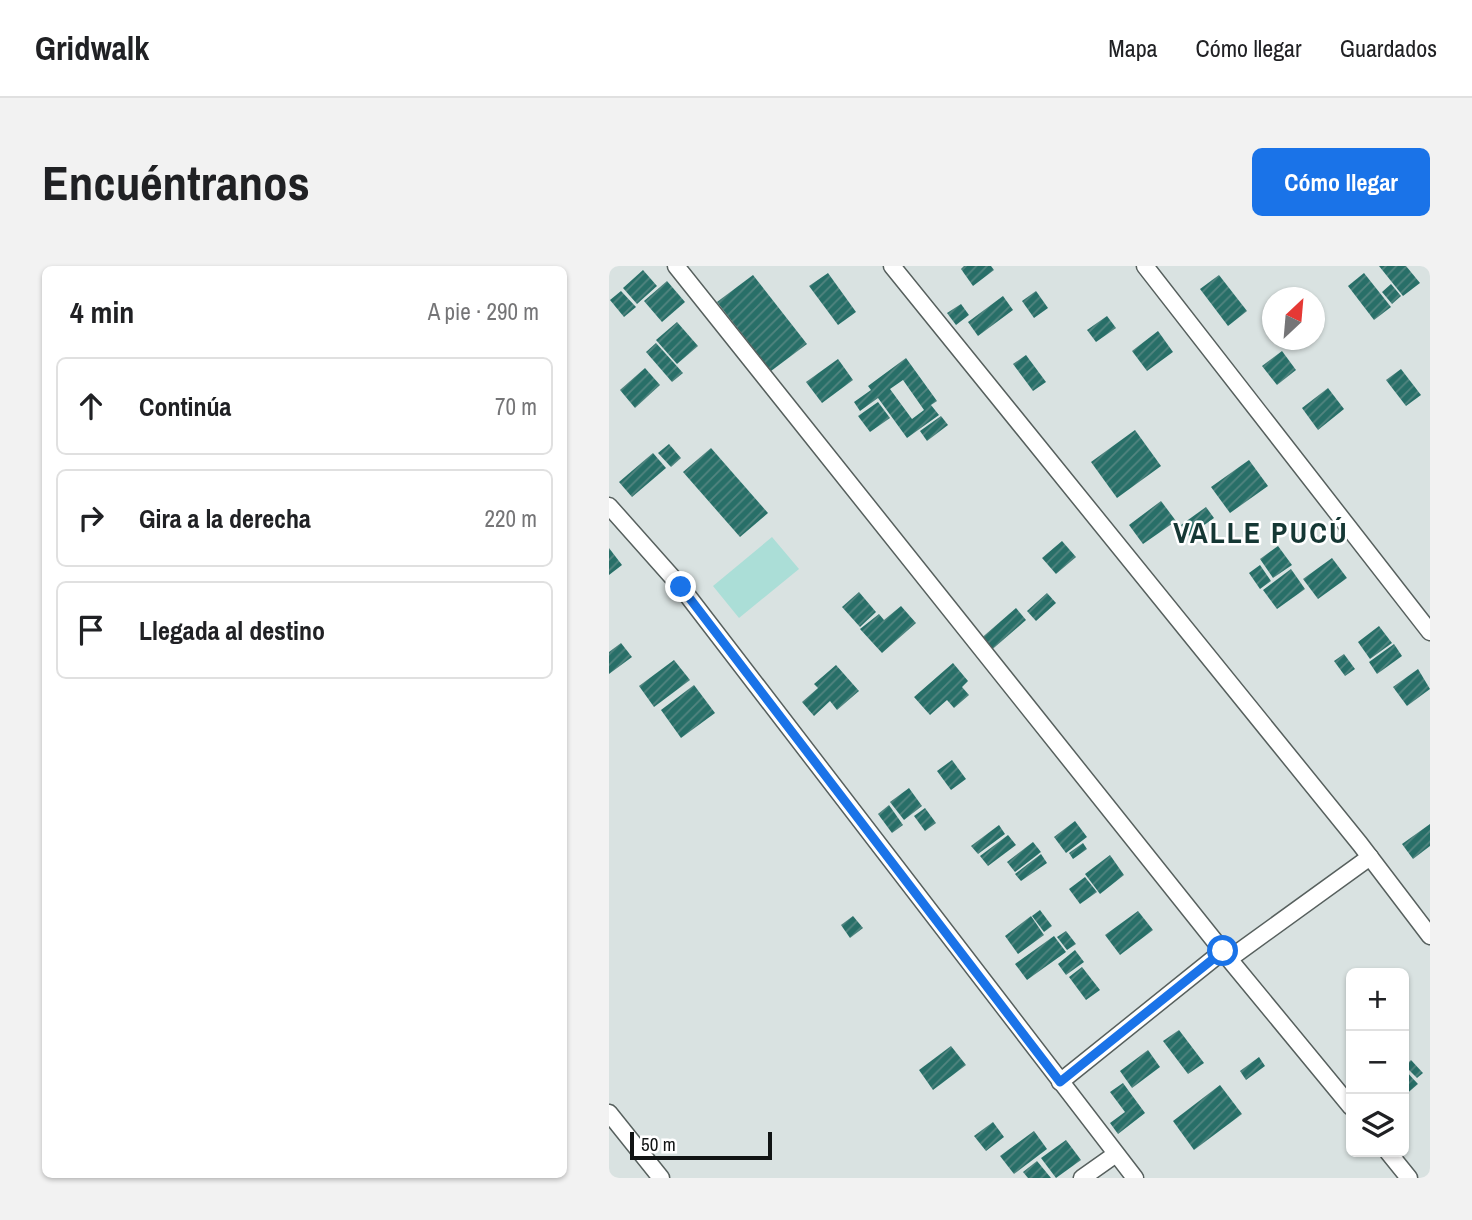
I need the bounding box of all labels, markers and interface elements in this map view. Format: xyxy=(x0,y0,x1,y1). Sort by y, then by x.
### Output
text: Gridwalk xyxy=(35,26,149,70)
text: Mapa xyxy=(1108,32,1158,64)
text: Cómo llegar xyxy=(1196,32,1302,64)
text: Guardados xyxy=(1340,32,1437,64)
button: Cómo llegar xyxy=(1252,148,1430,216)
text: Encuéntranos xyxy=(42,149,310,215)
north arrow xyxy=(1262,287,1325,350)
text: 4 min xyxy=(70,292,134,332)
text: A pie · 290 m xyxy=(428,296,539,327)
icon: ahead xyxy=(72,387,110,425)
text: Continúa xyxy=(139,389,231,424)
text: 70 m xyxy=(495,391,537,422)
icon: right xyxy=(72,499,110,537)
text: Gira a la derecha xyxy=(139,501,311,536)
text: 220 m xyxy=(485,503,537,534)
district label: VALLE PUCÚ xyxy=(1173,512,1349,552)
route end xyxy=(665,571,696,602)
icon: arrive xyxy=(72,611,110,649)
text: Llegada al destino xyxy=(139,613,325,648)
route start xyxy=(1207,935,1238,966)
map controls xyxy=(1346,968,1409,1157)
button: + xyxy=(1346,968,1409,1031)
button: − xyxy=(1346,1031,1409,1094)
button: layers xyxy=(1346,1094,1409,1157)
scale bar xyxy=(630,1129,772,1161)
text: 50 m xyxy=(641,1131,676,1157)

